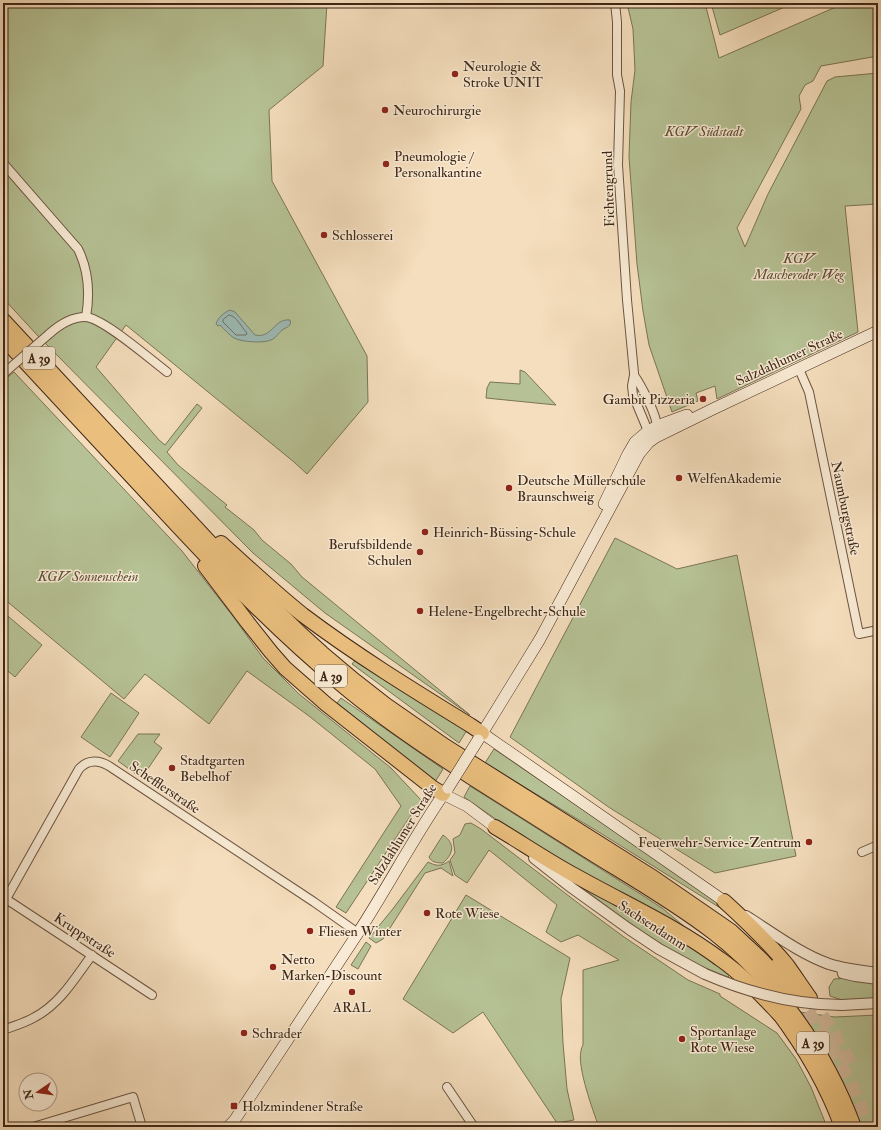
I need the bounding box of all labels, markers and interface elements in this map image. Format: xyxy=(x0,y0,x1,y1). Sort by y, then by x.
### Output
place label: Neurologie & Stroke UNIT xyxy=(463,58,543,91)
marker: Neurologie & Stroke UNIT xyxy=(450,69,460,79)
place label: Neurochirurgie xyxy=(393,102,481,119)
marker: Neurochirurgie xyxy=(380,105,390,115)
park label: KGV Südstadt xyxy=(664,123,744,140)
place label: Pneumologie / Personalkantine xyxy=(394,148,482,181)
street label: Fichtengrund xyxy=(599,150,618,227)
marker: Pneumologie / Personalkantine xyxy=(381,159,391,169)
place label: Schlosserei xyxy=(332,227,394,244)
marker: Schlosserei xyxy=(319,230,329,240)
park label: KGV Mascheroder Weg xyxy=(752,250,845,283)
street label: Salzdahlumer Straße xyxy=(733,325,846,390)
road number: A 39 xyxy=(23,347,55,369)
place label: Gambit Pizzeria xyxy=(603,391,695,408)
marker: Gambit Pizzeria xyxy=(698,394,708,404)
street label: Naumburgstraße xyxy=(827,459,864,557)
place label: WelfenAkademie xyxy=(686,470,781,487)
place label: Deutsche Müllerschule Braunschweig xyxy=(517,472,646,505)
marker: WelfenAkademie xyxy=(674,473,684,483)
marker: Deutsche Müllerschule Braunschweig xyxy=(504,483,514,493)
place label: Heinrich-Büssing-Schule xyxy=(433,524,576,541)
marker: Heinrich-Büssing-Schule xyxy=(420,527,430,537)
place label: Berufsbildende Schulen xyxy=(328,536,412,569)
marker: Berufsbildende Schulen xyxy=(415,547,425,557)
park label: KGV Sonnenschein xyxy=(37,568,139,585)
place label: Helene-Engelbrecht-Schule xyxy=(428,603,586,620)
marker: Helene-Engelbrecht-Schule xyxy=(415,606,425,616)
road number: A 39 xyxy=(315,665,347,687)
place label: Stadtgarten Bebelhof xyxy=(180,752,245,785)
street label: Schefflerstraße xyxy=(126,757,204,817)
marker: Stadtgarten Bebelhof xyxy=(167,763,177,773)
street label: Salzdahlumer Straße xyxy=(364,780,440,888)
place label: Feuerwehr-Service-Zentrum xyxy=(638,834,801,851)
marker: Feuerwehr-Service-Zentrum xyxy=(804,837,814,847)
street label: Sachsendamm xyxy=(615,897,690,954)
place label: Rote Wiese xyxy=(435,905,500,922)
marker: Rote Wiese xyxy=(422,908,432,918)
street label: Kruppstraße xyxy=(50,909,119,963)
place label: Fliesen Winter xyxy=(318,923,402,940)
marker: Fliesen Winter xyxy=(305,926,315,936)
place label: Netto Marken-Discount xyxy=(281,951,383,984)
marker: Netto Marken-Discount xyxy=(268,962,278,972)
marker: ARAL xyxy=(347,987,357,997)
place label: ARAL xyxy=(332,999,371,1016)
place label: Sportanlage Rote Wiese xyxy=(690,1023,757,1056)
place label: Schrader xyxy=(252,1025,302,1042)
marker: Schrader xyxy=(239,1028,249,1038)
road number: A 39 xyxy=(797,1032,829,1054)
marker: Sportanlage Rote Wiese xyxy=(677,1034,687,1044)
north arrow xyxy=(18,1072,58,1112)
text: N xyxy=(21,1087,36,1101)
place label: Holzmindener Straße xyxy=(242,1098,363,1115)
marker: Holzmindener Straße xyxy=(229,1101,239,1111)

